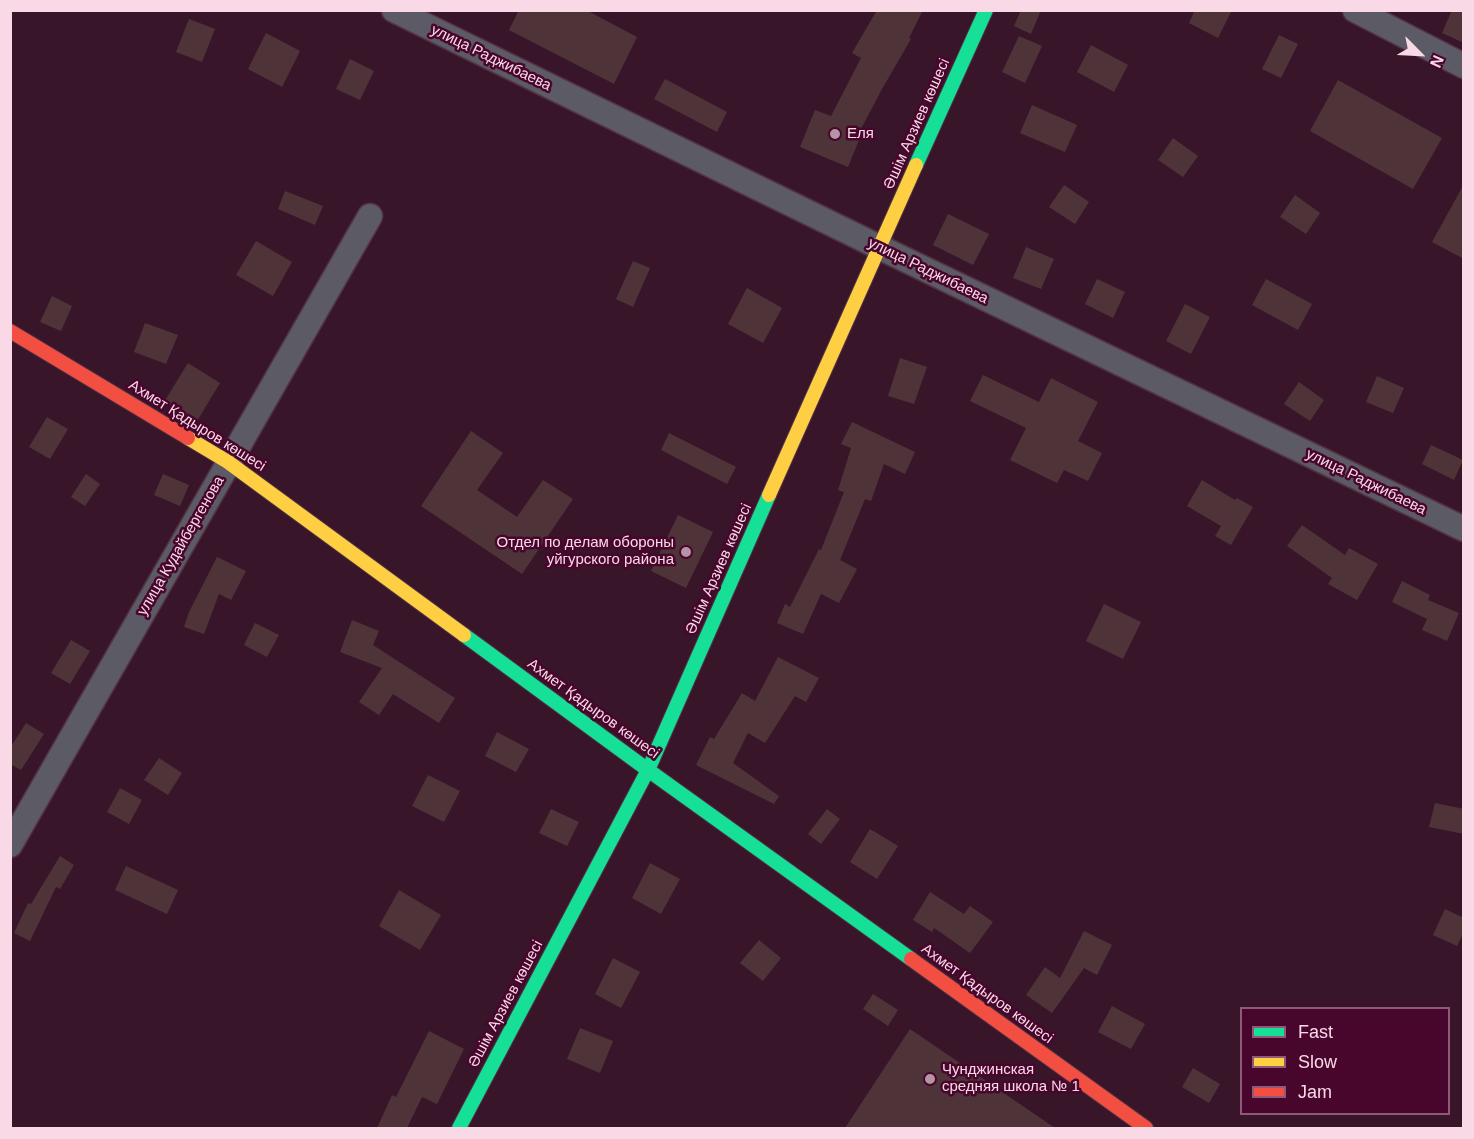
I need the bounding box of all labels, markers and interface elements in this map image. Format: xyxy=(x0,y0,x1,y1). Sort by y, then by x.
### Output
street label: улица Раджибаева xyxy=(428,21,554,95)
north arrow xyxy=(1390,24,1450,84)
text: N xyxy=(1427,53,1447,70)
street label: Әшім Арзиев көшесі xyxy=(880,56,954,192)
place label: Еля xyxy=(847,125,874,143)
marker: Еля xyxy=(828,127,842,141)
street label: улица Раджибаева xyxy=(865,234,991,308)
street label: Ахмет Қадыров көшесі xyxy=(125,376,269,476)
street label: улица Раджибаева xyxy=(1303,445,1429,519)
street label: улица Кудайбергенова xyxy=(134,473,228,619)
street label: Әшім Арзиев көшесі xyxy=(682,501,756,637)
place label: Отдел по делам обороны уйгурского района xyxy=(497,534,674,569)
marker: Отдел по делам обороны уйгурского района xyxy=(679,545,693,559)
street label: Ахмет Қадыров көшесі xyxy=(524,655,662,763)
street label: Әшім Арзиев көшесі xyxy=(465,937,547,1071)
street label: Ахмет Қадыров көшесі xyxy=(918,940,1056,1048)
legend xyxy=(1240,1007,1450,1115)
text: Fast xyxy=(1298,1022,1333,1042)
text: Slow xyxy=(1298,1052,1337,1072)
place label: Чунджинская средняя школа № 1 xyxy=(942,1061,1080,1096)
marker: Чунджинская средняя школа № 1 xyxy=(923,1072,937,1086)
text: Jam xyxy=(1298,1082,1332,1102)

